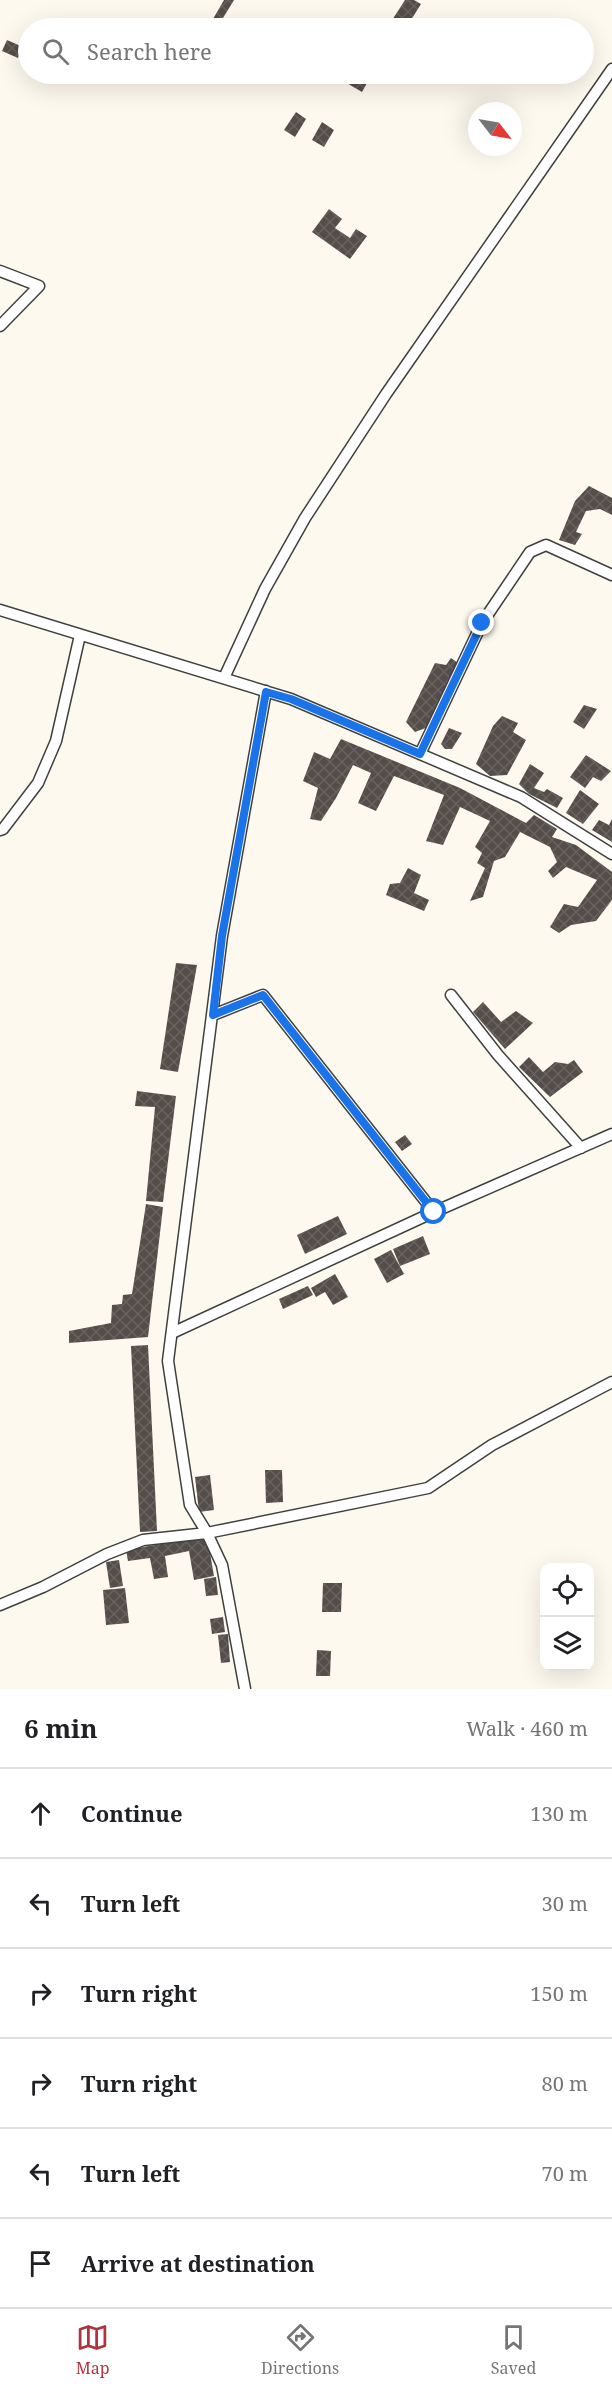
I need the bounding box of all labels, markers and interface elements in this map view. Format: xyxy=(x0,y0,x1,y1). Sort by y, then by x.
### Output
search box xyxy=(18,18,594,84)
icon: search xyxy=(39,35,72,68)
text: Search here xyxy=(87,36,212,66)
north arrow xyxy=(468,102,522,156)
route end xyxy=(468,609,494,635)
route start xyxy=(420,1198,446,1224)
map controls xyxy=(540,1563,594,1671)
button: locate xyxy=(540,1563,594,1617)
button: layers xyxy=(540,1617,594,1671)
text: 6 min xyxy=(24,1710,98,1746)
text: Walk · 460 m xyxy=(466,1715,588,1742)
icon: ahead xyxy=(24,1797,57,1830)
text: Continue xyxy=(81,1798,183,1828)
text: 130 m xyxy=(530,1800,588,1827)
icon: left xyxy=(24,1887,57,1920)
text: Turn left xyxy=(81,1888,180,1918)
text: 30 m xyxy=(542,1890,588,1917)
icon: right xyxy=(24,1977,57,2010)
text: Turn right xyxy=(81,1978,197,2008)
text: 150 m xyxy=(530,1980,588,2007)
icon: right xyxy=(24,2067,57,2100)
text: Turn right xyxy=(81,2068,197,2098)
text: 80 m xyxy=(542,2070,588,2097)
icon: left xyxy=(24,2157,57,2190)
text: Turn left xyxy=(81,2158,180,2188)
text: 70 m xyxy=(542,2160,588,2187)
icon: arrive xyxy=(24,2247,57,2280)
text: Arrive at destination xyxy=(81,2248,315,2278)
tab: Map xyxy=(76,2321,110,2379)
tab: Directions xyxy=(261,2321,339,2379)
tab: Saved xyxy=(491,2321,536,2379)

